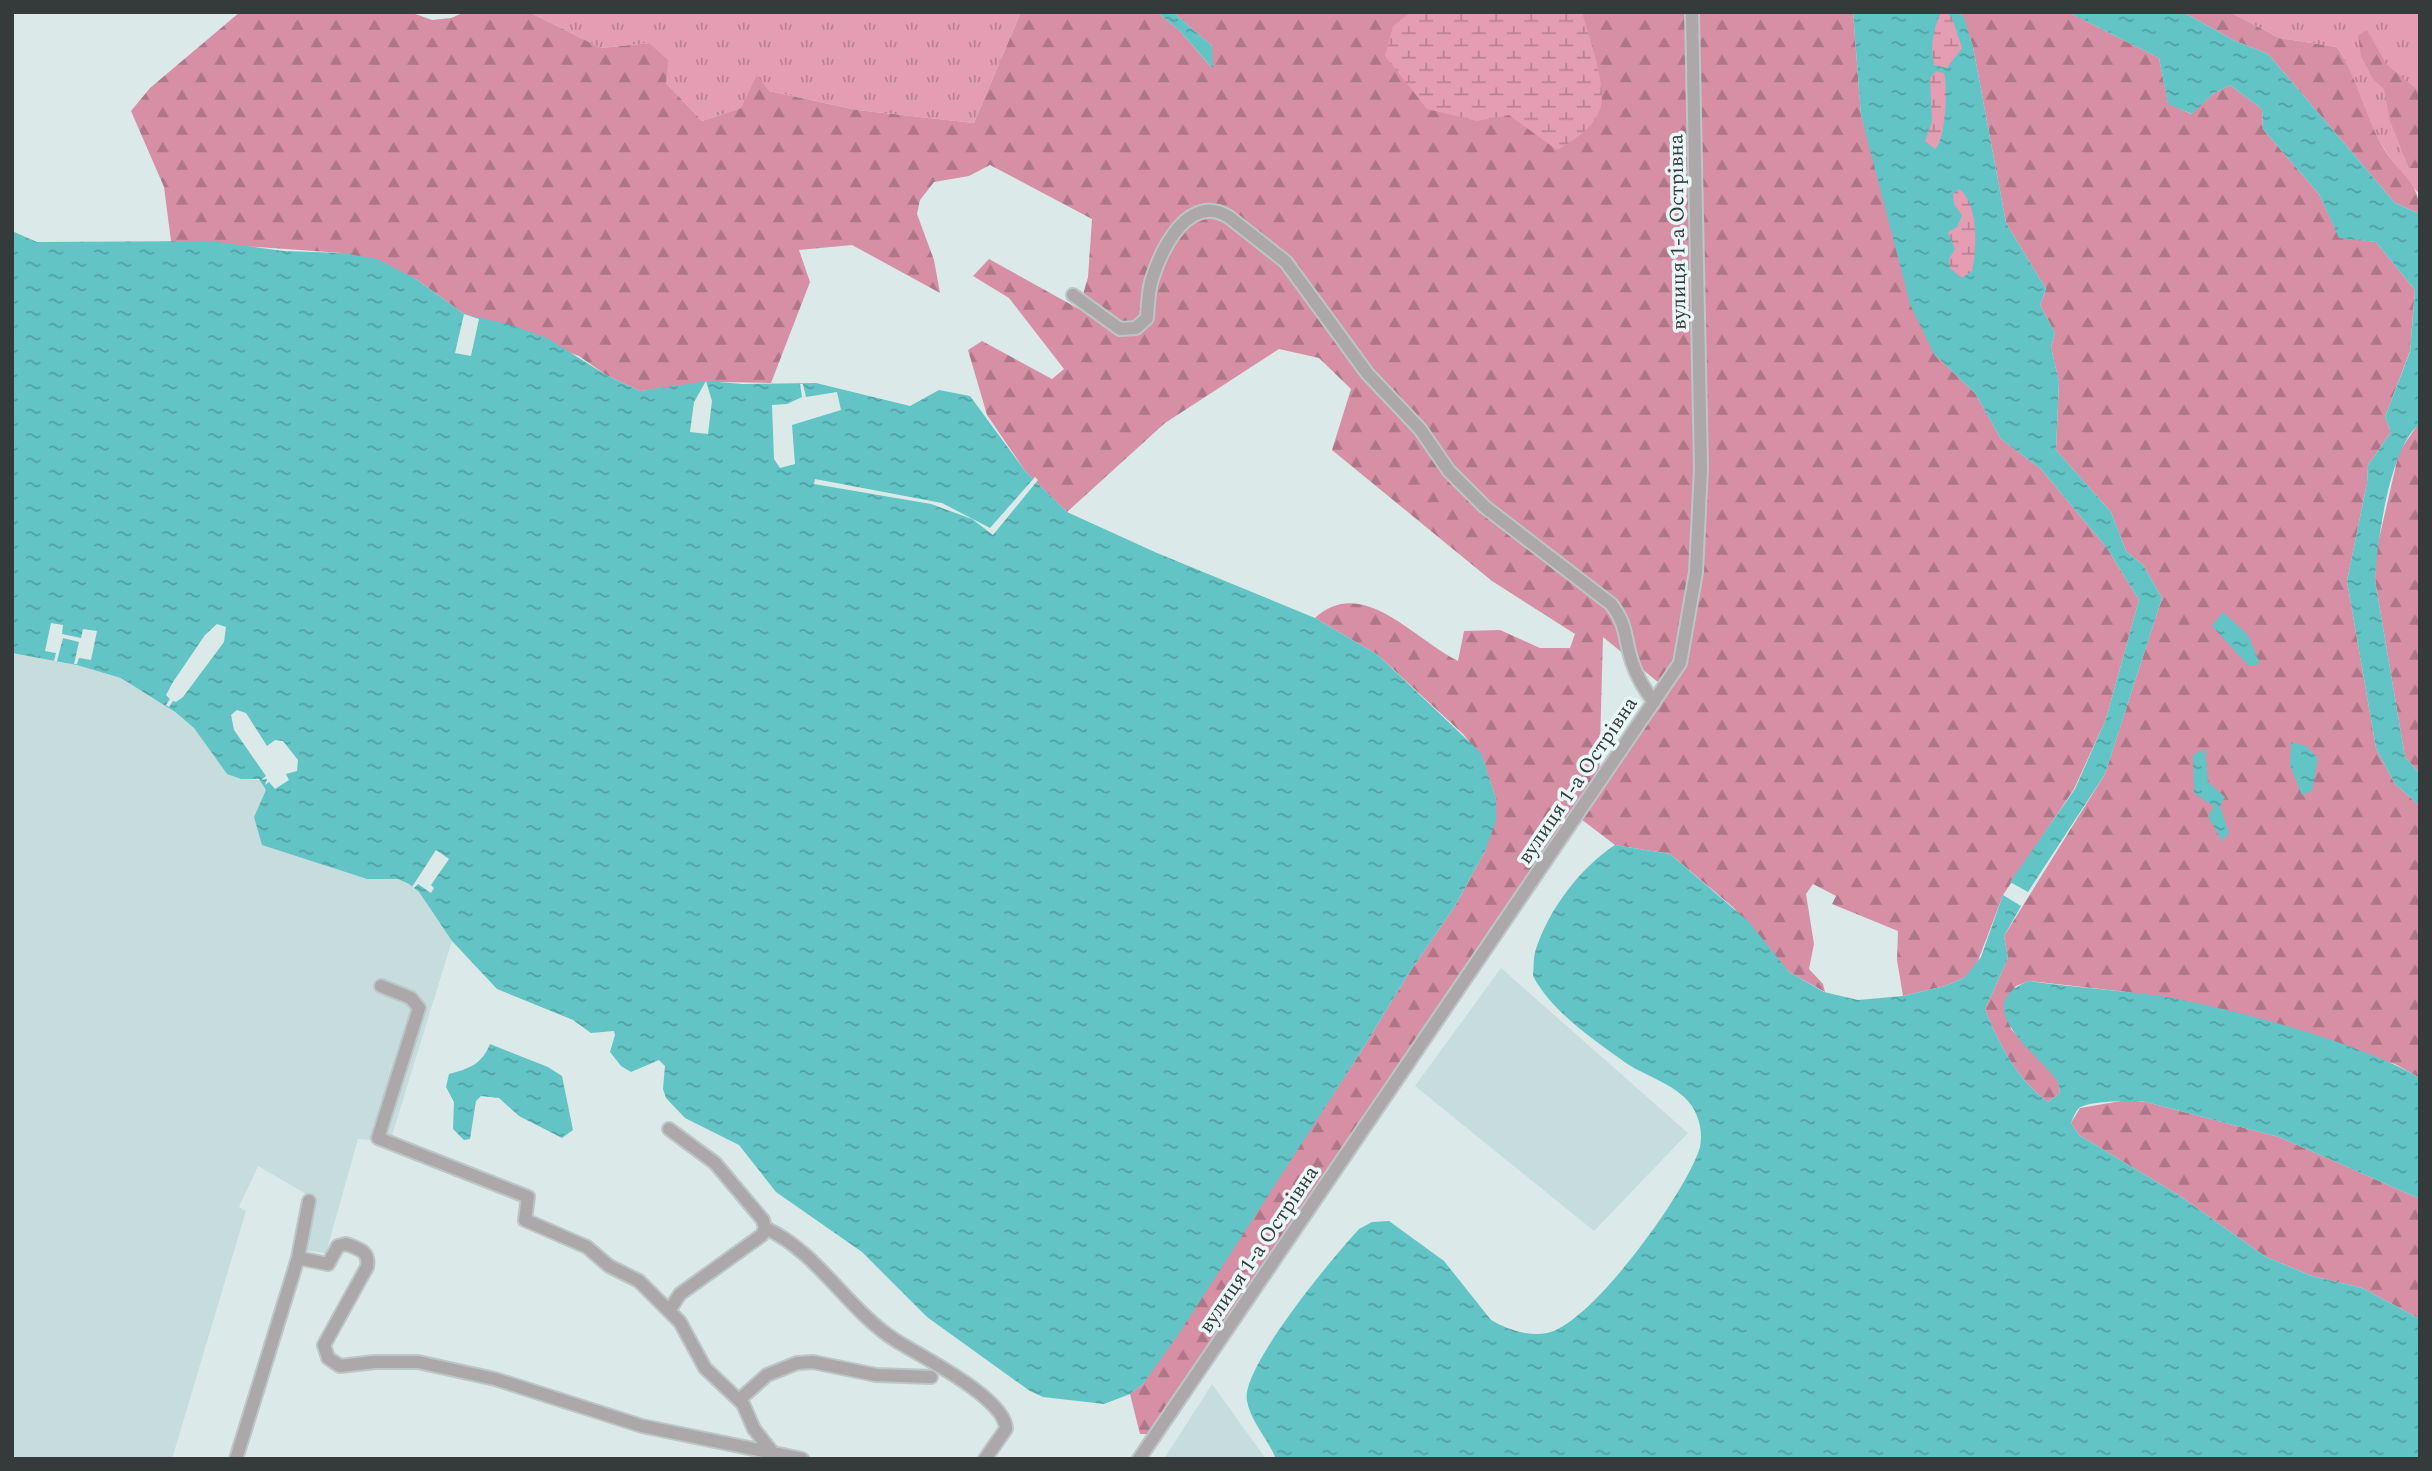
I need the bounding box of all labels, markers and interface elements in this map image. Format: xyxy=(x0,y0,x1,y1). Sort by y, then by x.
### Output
street label: вулиця 1-а Острівна xyxy=(1660,133,1696,330)
street label: вулиця 1-а Острівна xyxy=(1510,690,1646,871)
street label: вулиця 1-а Острівна xyxy=(1191,1159,1327,1340)

